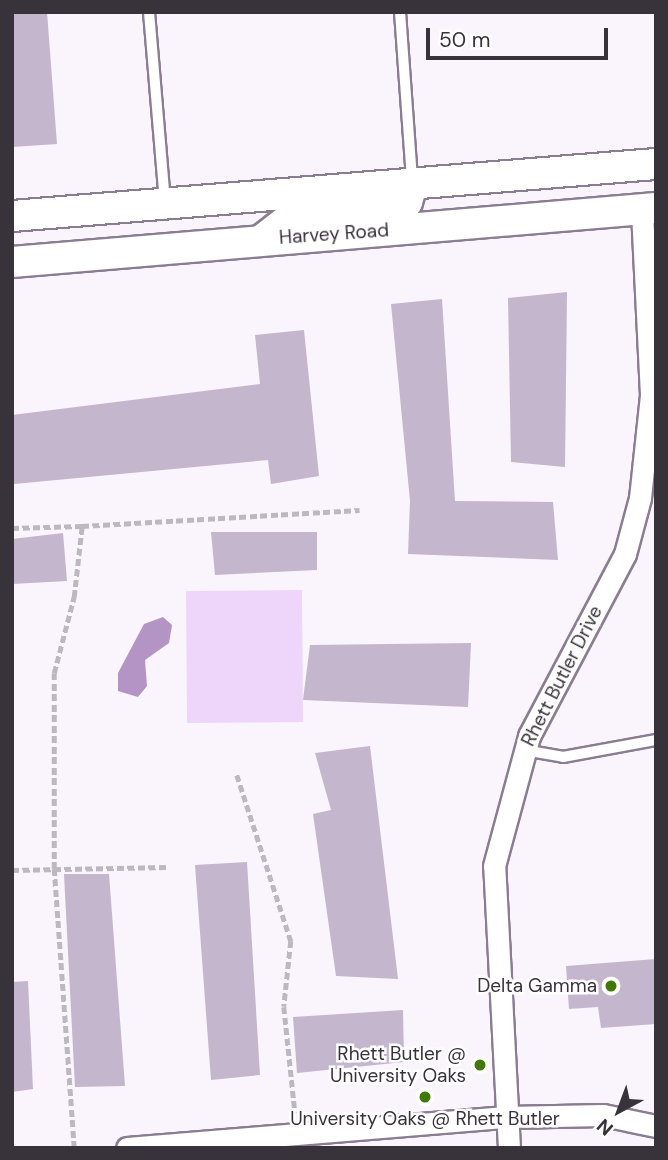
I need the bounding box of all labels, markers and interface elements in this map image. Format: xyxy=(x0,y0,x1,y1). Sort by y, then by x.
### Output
scale bar xyxy=(430,14,612,58)
text: 50 m xyxy=(439,26,490,54)
street label: Harvey Road xyxy=(278,219,390,249)
street label: Rhett Butler Drive xyxy=(517,602,607,750)
place label: Delta Gamma xyxy=(477,975,597,997)
marker: Delta Gamma xyxy=(603,978,619,994)
place label: Rhett Butler @ University Oaks xyxy=(330,1043,466,1087)
marker: Rhett Butler @ University Oaks xyxy=(472,1057,488,1073)
north arrow xyxy=(584,1076,654,1146)
marker: University Oaks @ Rhett Butler xyxy=(417,1089,433,1105)
place label: University Oaks @ Rhett Butler xyxy=(290,1108,560,1130)
text: N xyxy=(591,1113,618,1141)

